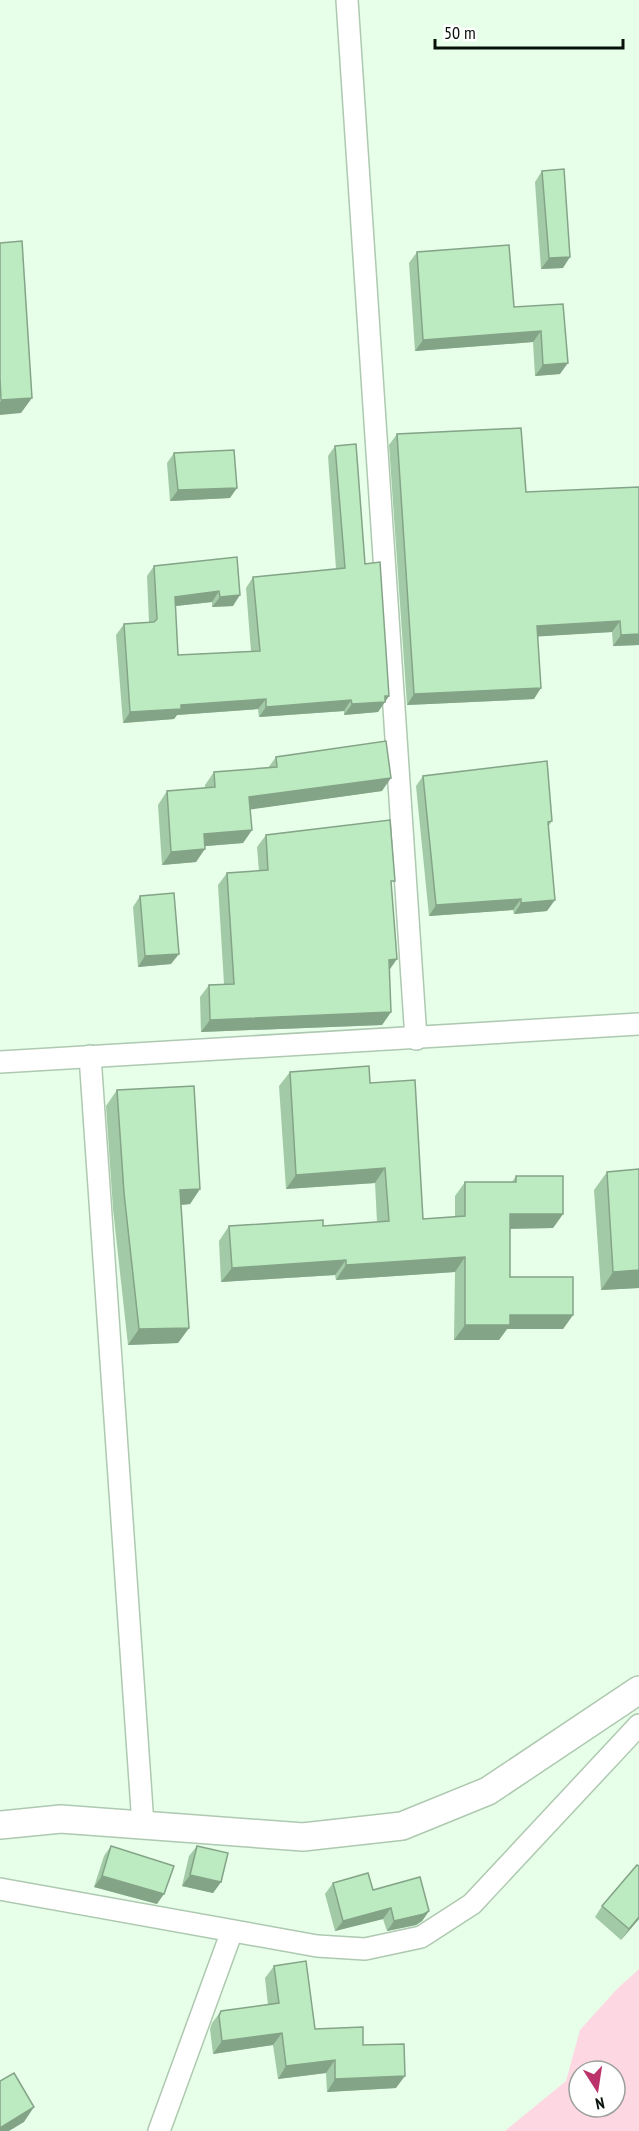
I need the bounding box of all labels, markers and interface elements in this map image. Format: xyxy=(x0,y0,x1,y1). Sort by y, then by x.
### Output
scale bar xyxy=(435,12,622,50)
text: 50 m xyxy=(444,21,476,44)
north arrow xyxy=(567,2059,627,2119)
text: N xyxy=(594,2093,606,2114)

